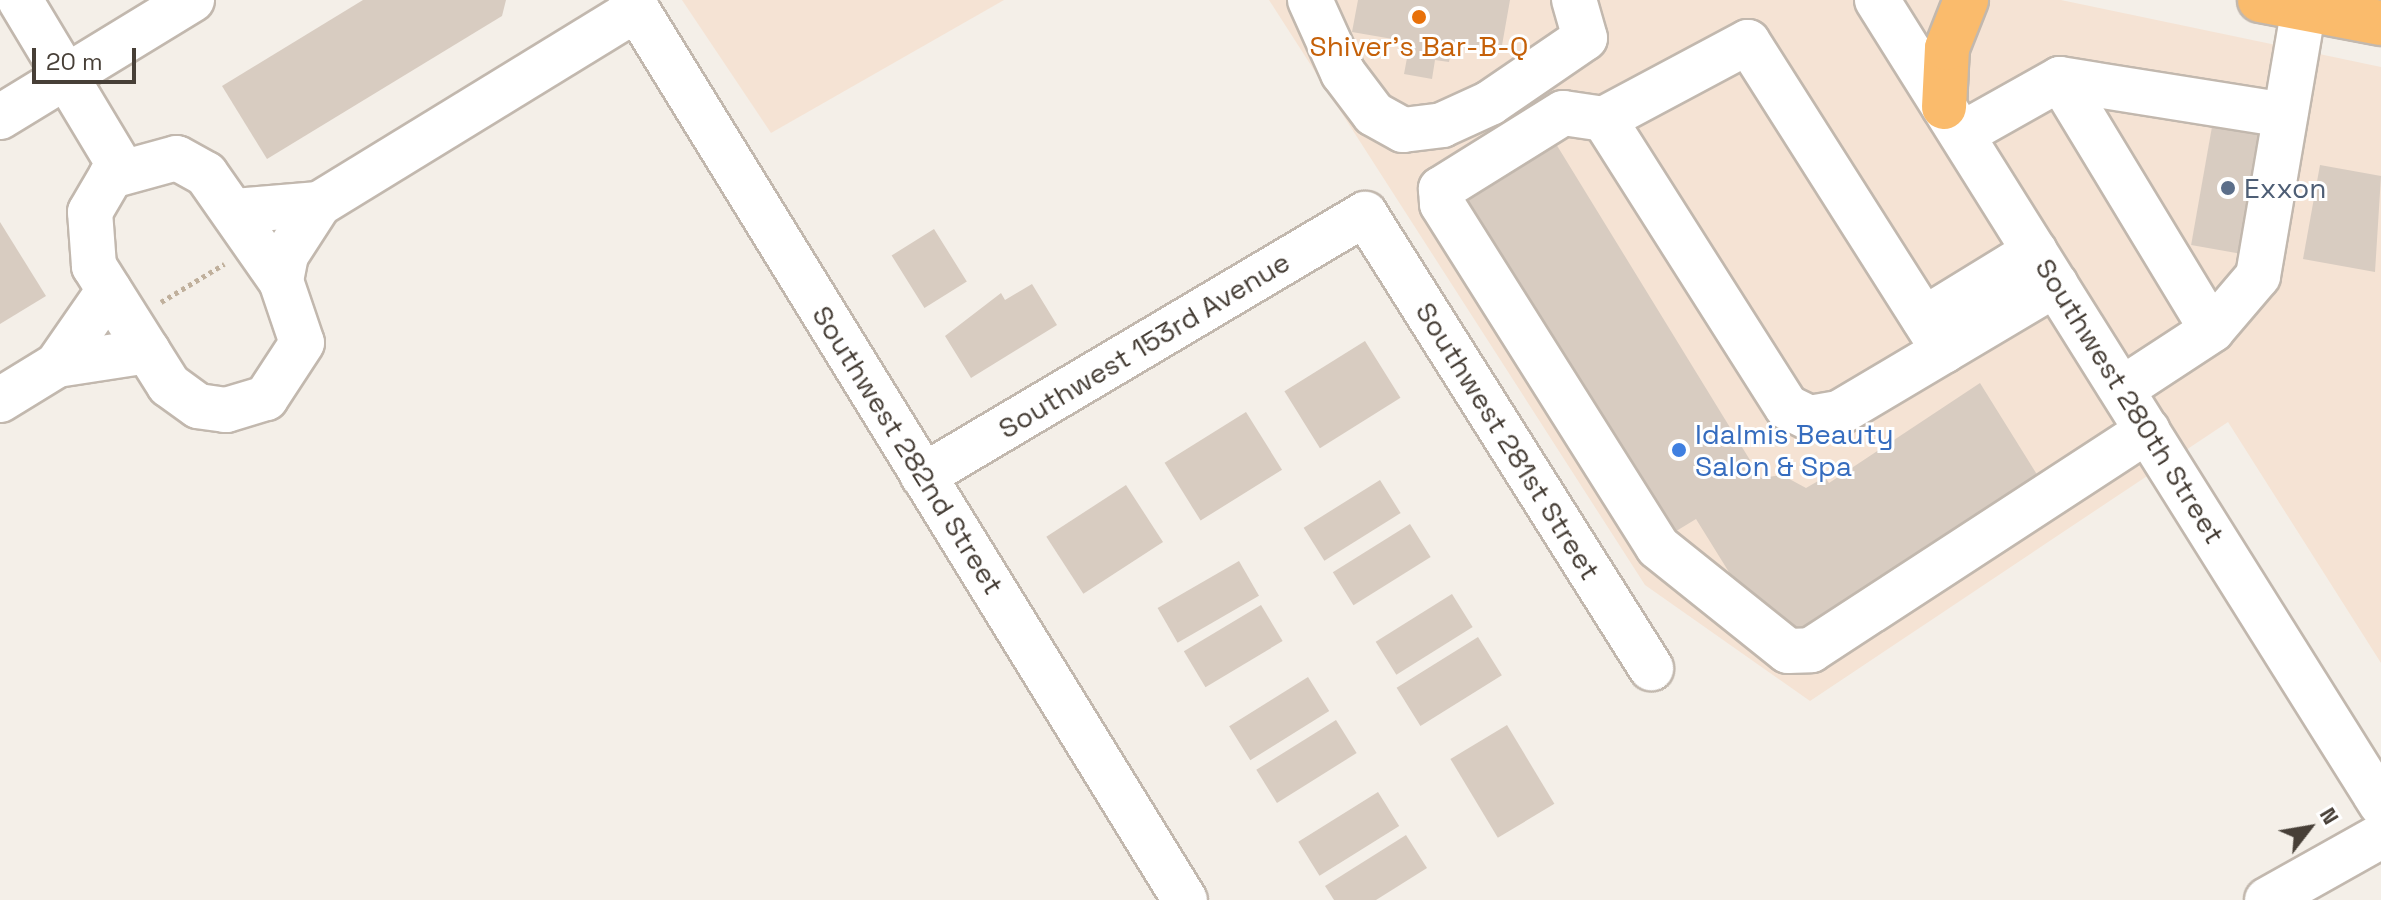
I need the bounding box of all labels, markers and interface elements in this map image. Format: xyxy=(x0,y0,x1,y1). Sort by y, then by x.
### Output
marker: Shiver's Bar-B-Q xyxy=(1410,8,1428,26)
place label: Shiver's Bar-B-Q xyxy=(1309,29,1529,63)
scale bar xyxy=(36,32,140,82)
text: 20 m xyxy=(46,46,103,77)
place label: Exxon xyxy=(2244,171,2327,205)
marker: Exxon xyxy=(2219,179,2237,197)
street label: Southwest 153rd Avenue xyxy=(992,245,1296,445)
street label: Southwest 280th Street xyxy=(2028,252,2232,550)
street label: Southwest 281st Street xyxy=(1409,296,1607,586)
street label: Southwest 282nd Street xyxy=(805,300,1011,600)
place label: Idalmis Beauty Salon & Spa xyxy=(1695,417,1894,483)
marker: Idalmis Beauty Salon & Spa xyxy=(1670,441,1688,459)
north arrow xyxy=(2269,788,2349,868)
text: N xyxy=(2314,802,2345,829)

